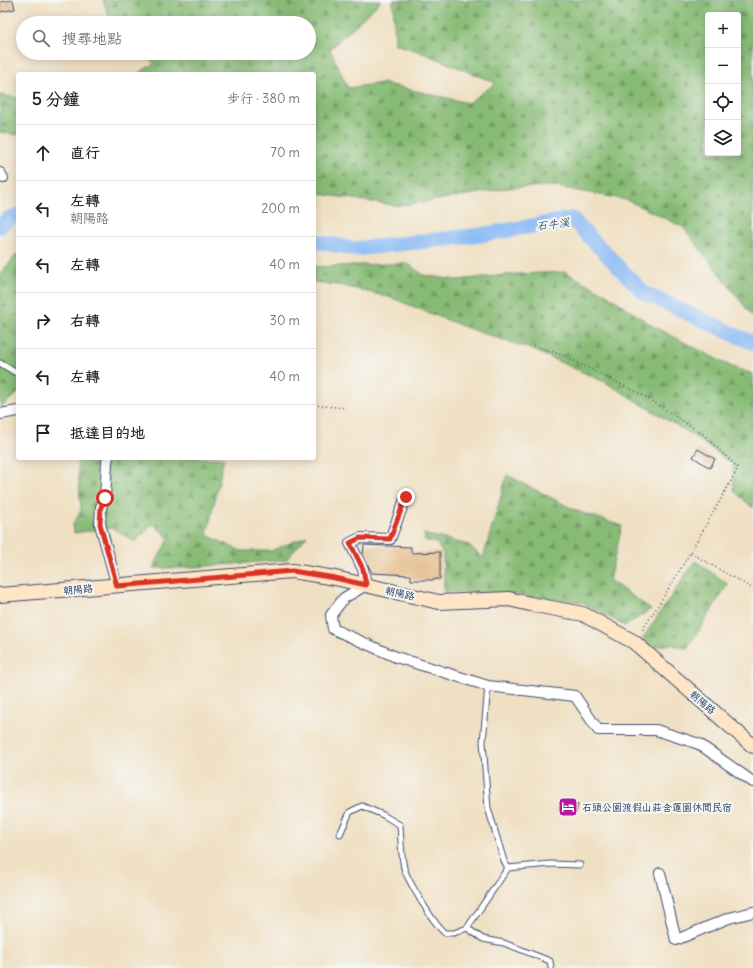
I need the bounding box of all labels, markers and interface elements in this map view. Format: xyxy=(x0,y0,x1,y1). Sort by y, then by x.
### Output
map controls xyxy=(705,12,741,156)
button: + xyxy=(705,12,741,48)
search box xyxy=(16,16,316,60)
icon: search xyxy=(30,27,52,49)
text: 搜尋地點 xyxy=(62,29,122,48)
button: − xyxy=(705,48,741,84)
button: locate xyxy=(705,84,741,120)
text: 5 分鐘 xyxy=(32,88,80,110)
text: 步行 · 380 m xyxy=(227,90,300,107)
button: layers xyxy=(705,120,741,156)
icon: ahead xyxy=(32,142,54,164)
text: 直行 xyxy=(70,143,100,162)
text: 70 m xyxy=(271,144,300,161)
text: 左轉 xyxy=(70,191,100,210)
icon: left xyxy=(32,198,54,220)
text: 200 m xyxy=(261,200,300,217)
text: 朝陽路 xyxy=(70,210,109,227)
water label: 石牛溪 xyxy=(536,215,571,233)
icon: left xyxy=(32,254,54,276)
text: 左轉 xyxy=(70,255,100,274)
text: 40 m xyxy=(269,256,300,273)
icon: right xyxy=(32,310,54,332)
text: 右轉 xyxy=(70,311,100,330)
text: 30 m xyxy=(270,312,300,329)
icon: left xyxy=(32,366,54,388)
text: 左轉 xyxy=(70,367,100,386)
text: 40 m xyxy=(269,368,300,385)
icon: arrive xyxy=(32,422,54,444)
text: 抵達目的地 xyxy=(70,423,145,442)
route end xyxy=(397,488,415,506)
route start xyxy=(96,489,114,507)
street label: 朝陽路 xyxy=(63,582,94,597)
street label: 朝陽路 xyxy=(384,584,416,603)
street label: 朝陽路 xyxy=(687,688,718,717)
hotel icon: 石頭公園渡假山莊含蓮園休閒民宿 xyxy=(557,796,579,818)
place label: 石頭公園渡假山莊含蓮園休閒民宿 xyxy=(582,801,732,814)

